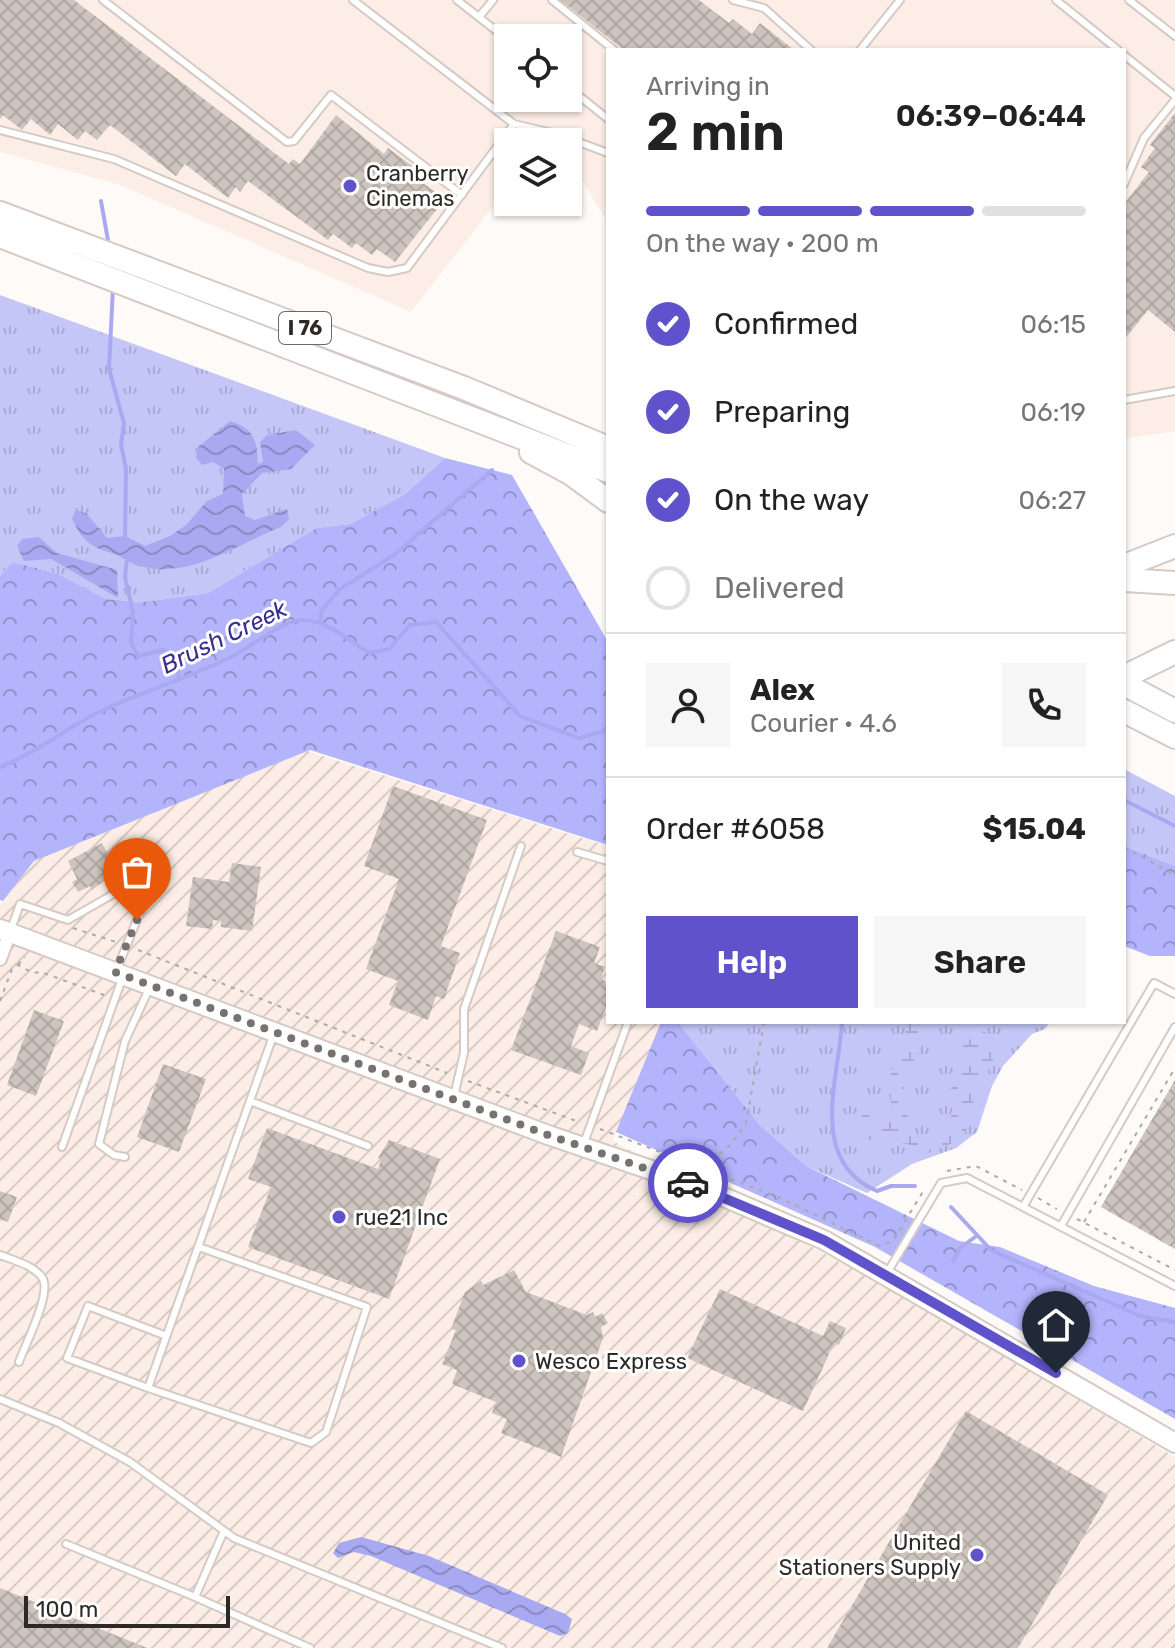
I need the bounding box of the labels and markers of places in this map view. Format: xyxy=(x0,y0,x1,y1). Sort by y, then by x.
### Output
place label: Cranberry Cinemas xyxy=(366,160,469,212)
marker: Cranberry Cinemas xyxy=(341,177,359,195)
pin xyxy=(103,838,171,920)
place label: rue21 Inc xyxy=(355,1204,448,1231)
marker: rue21 Inc xyxy=(330,1208,348,1226)
pin xyxy=(1022,1291,1090,1373)
place label: Wesco Express xyxy=(535,1348,687,1375)
marker: Wesco Express xyxy=(510,1352,528,1370)
place label: United Stationers Supply xyxy=(779,1529,961,1581)
marker: United Stationers Supply xyxy=(968,1546,986,1564)

